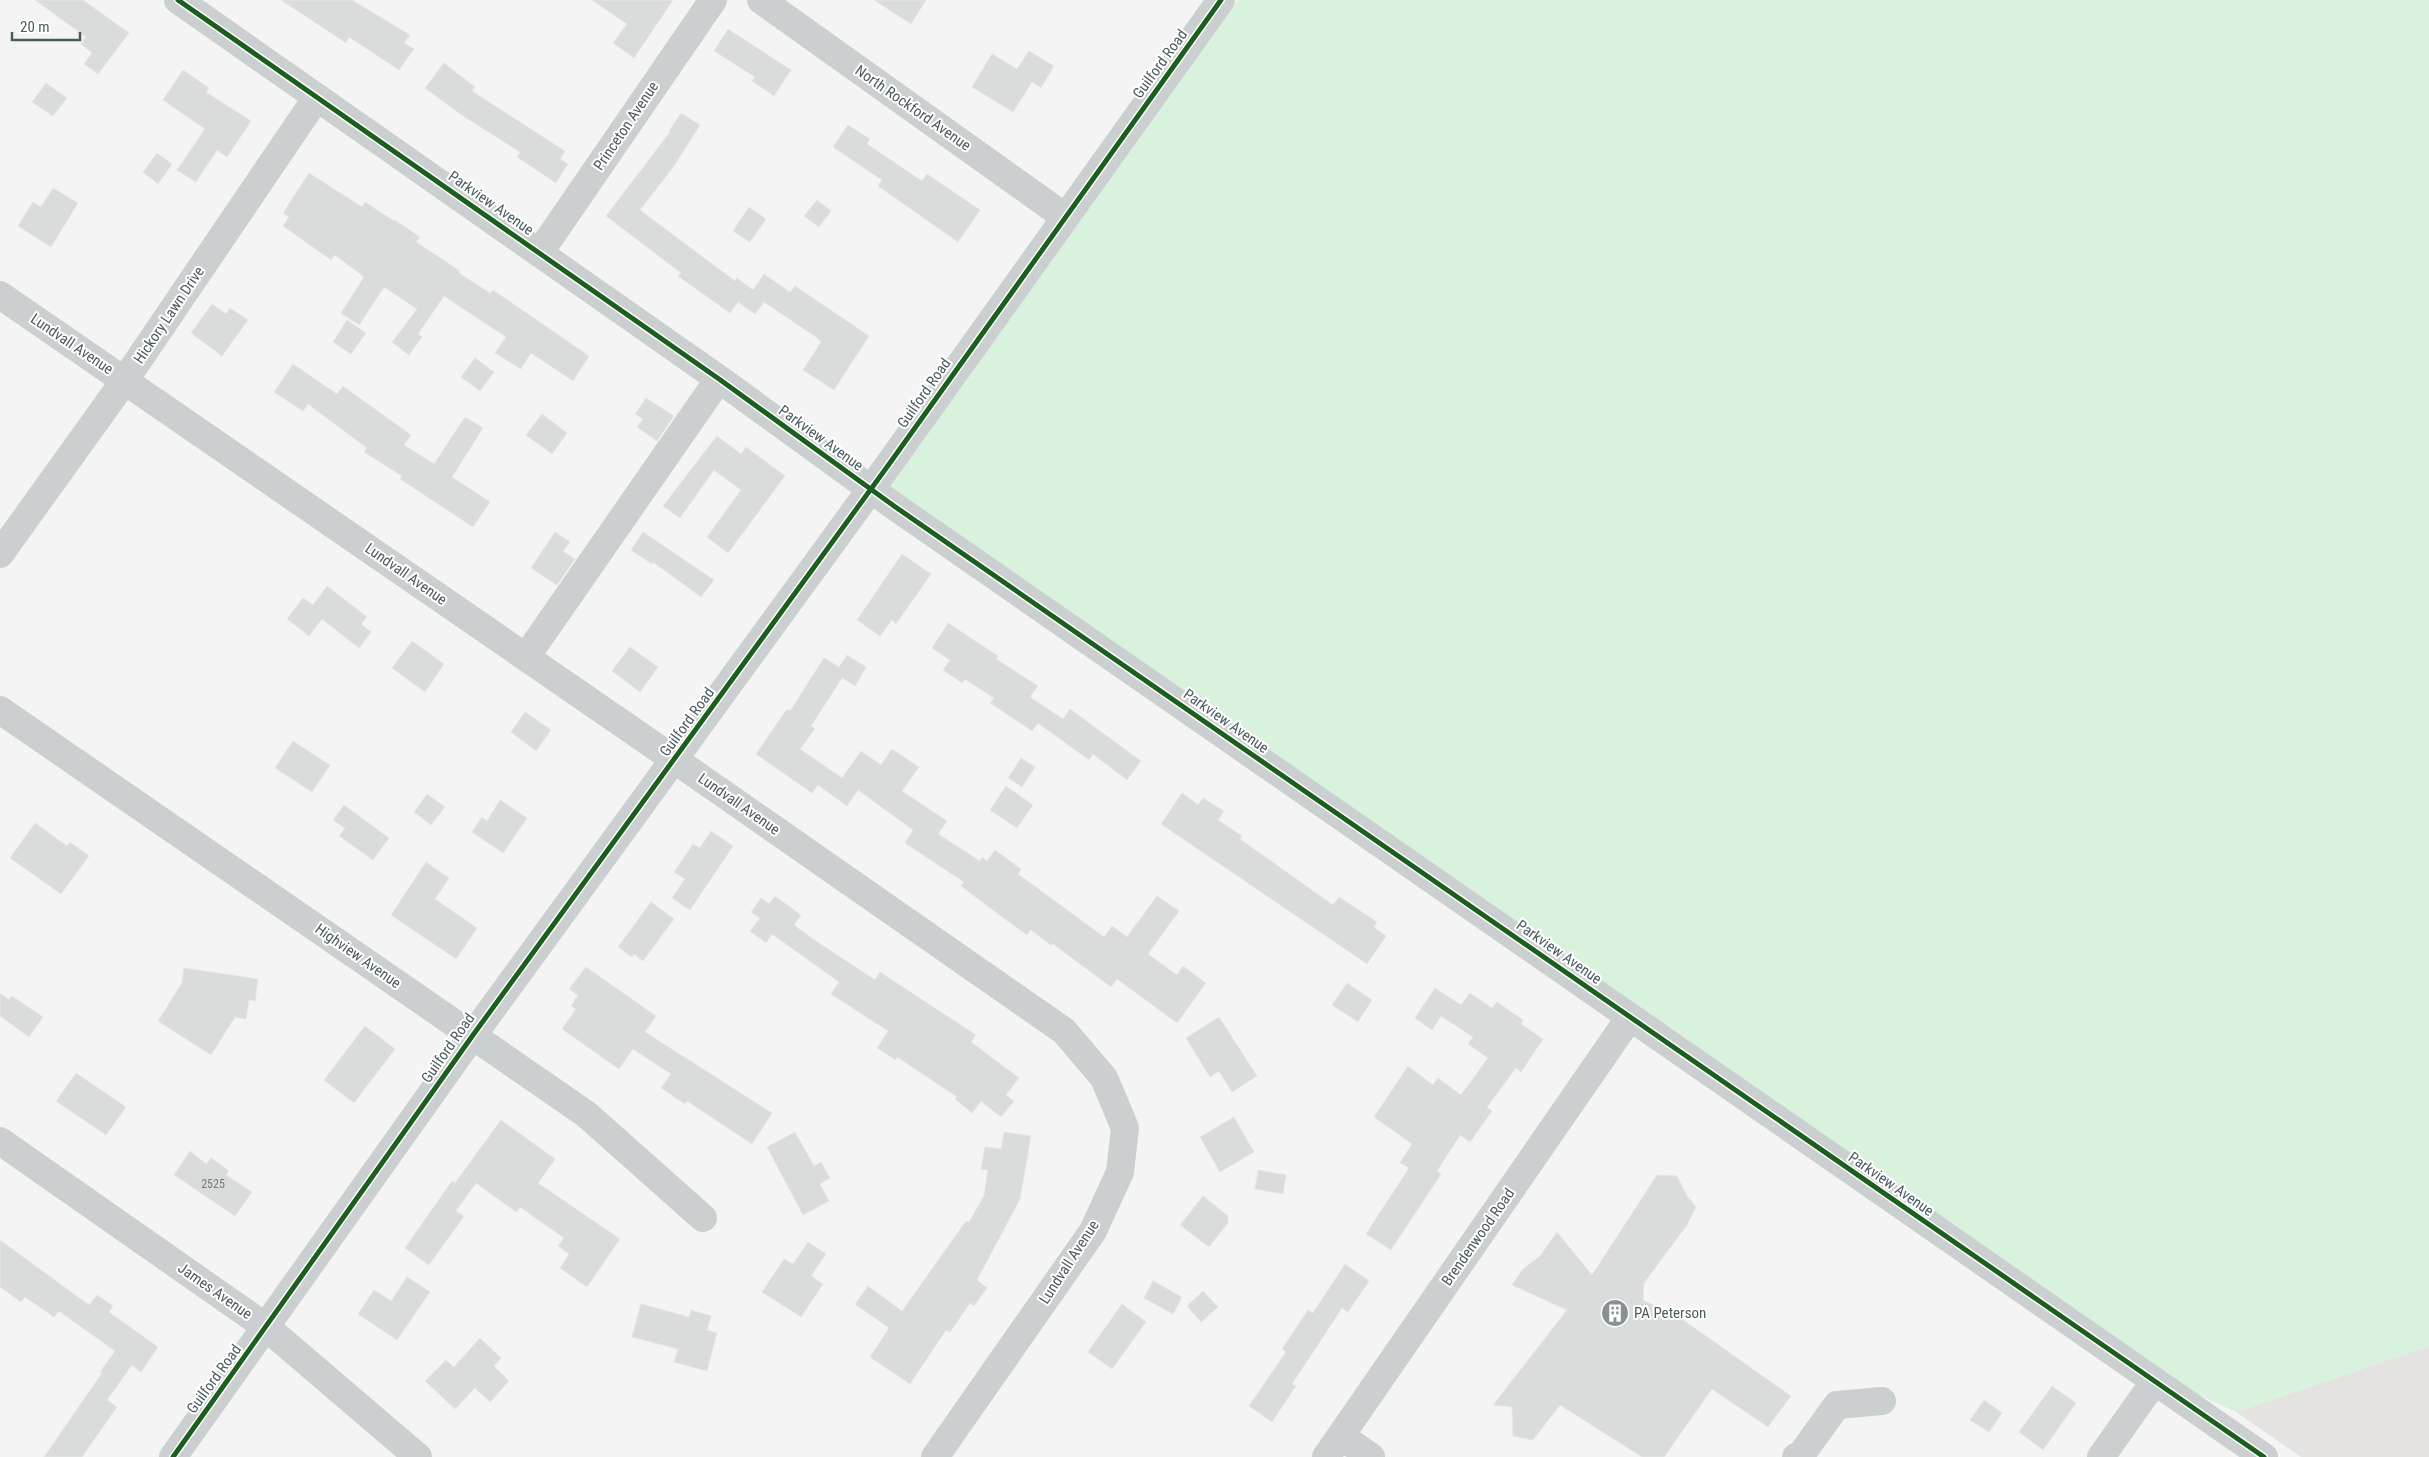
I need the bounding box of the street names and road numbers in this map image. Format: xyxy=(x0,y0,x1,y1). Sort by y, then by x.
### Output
street label: Guilford Road xyxy=(1129,26,1191,102)
street label: North Rockford Avenue xyxy=(852,61,974,155)
street label: Princeton Avenue xyxy=(590,78,662,174)
street label: Parkview Avenue xyxy=(445,167,537,239)
street label: Hickory Lawn Drive xyxy=(130,263,208,367)
street label: Lundvall Avenue xyxy=(27,310,117,378)
street label: Guilford Road xyxy=(893,355,955,431)
street label: Parkview Avenue xyxy=(775,401,867,475)
street label: Lundvall Avenue xyxy=(362,539,450,609)
street label: Guilford Road xyxy=(656,684,718,760)
street label: Parkview Avenue xyxy=(1180,685,1272,757)
street label: Lundvall Avenue xyxy=(695,769,783,839)
street label: Parkview Avenue xyxy=(1513,916,1605,988)
street label: Highview Avenue xyxy=(312,920,404,992)
street label: Guilford Road xyxy=(417,1010,479,1086)
street label: Parkview Avenue xyxy=(1845,1148,1937,1220)
street label: Brendenwood Road xyxy=(1438,1185,1518,1289)
street label: Lundvall Avenue xyxy=(1035,1217,1103,1307)
street label: James Avenue xyxy=(175,1259,255,1323)
street label: Guilford Road xyxy=(183,1341,245,1417)

